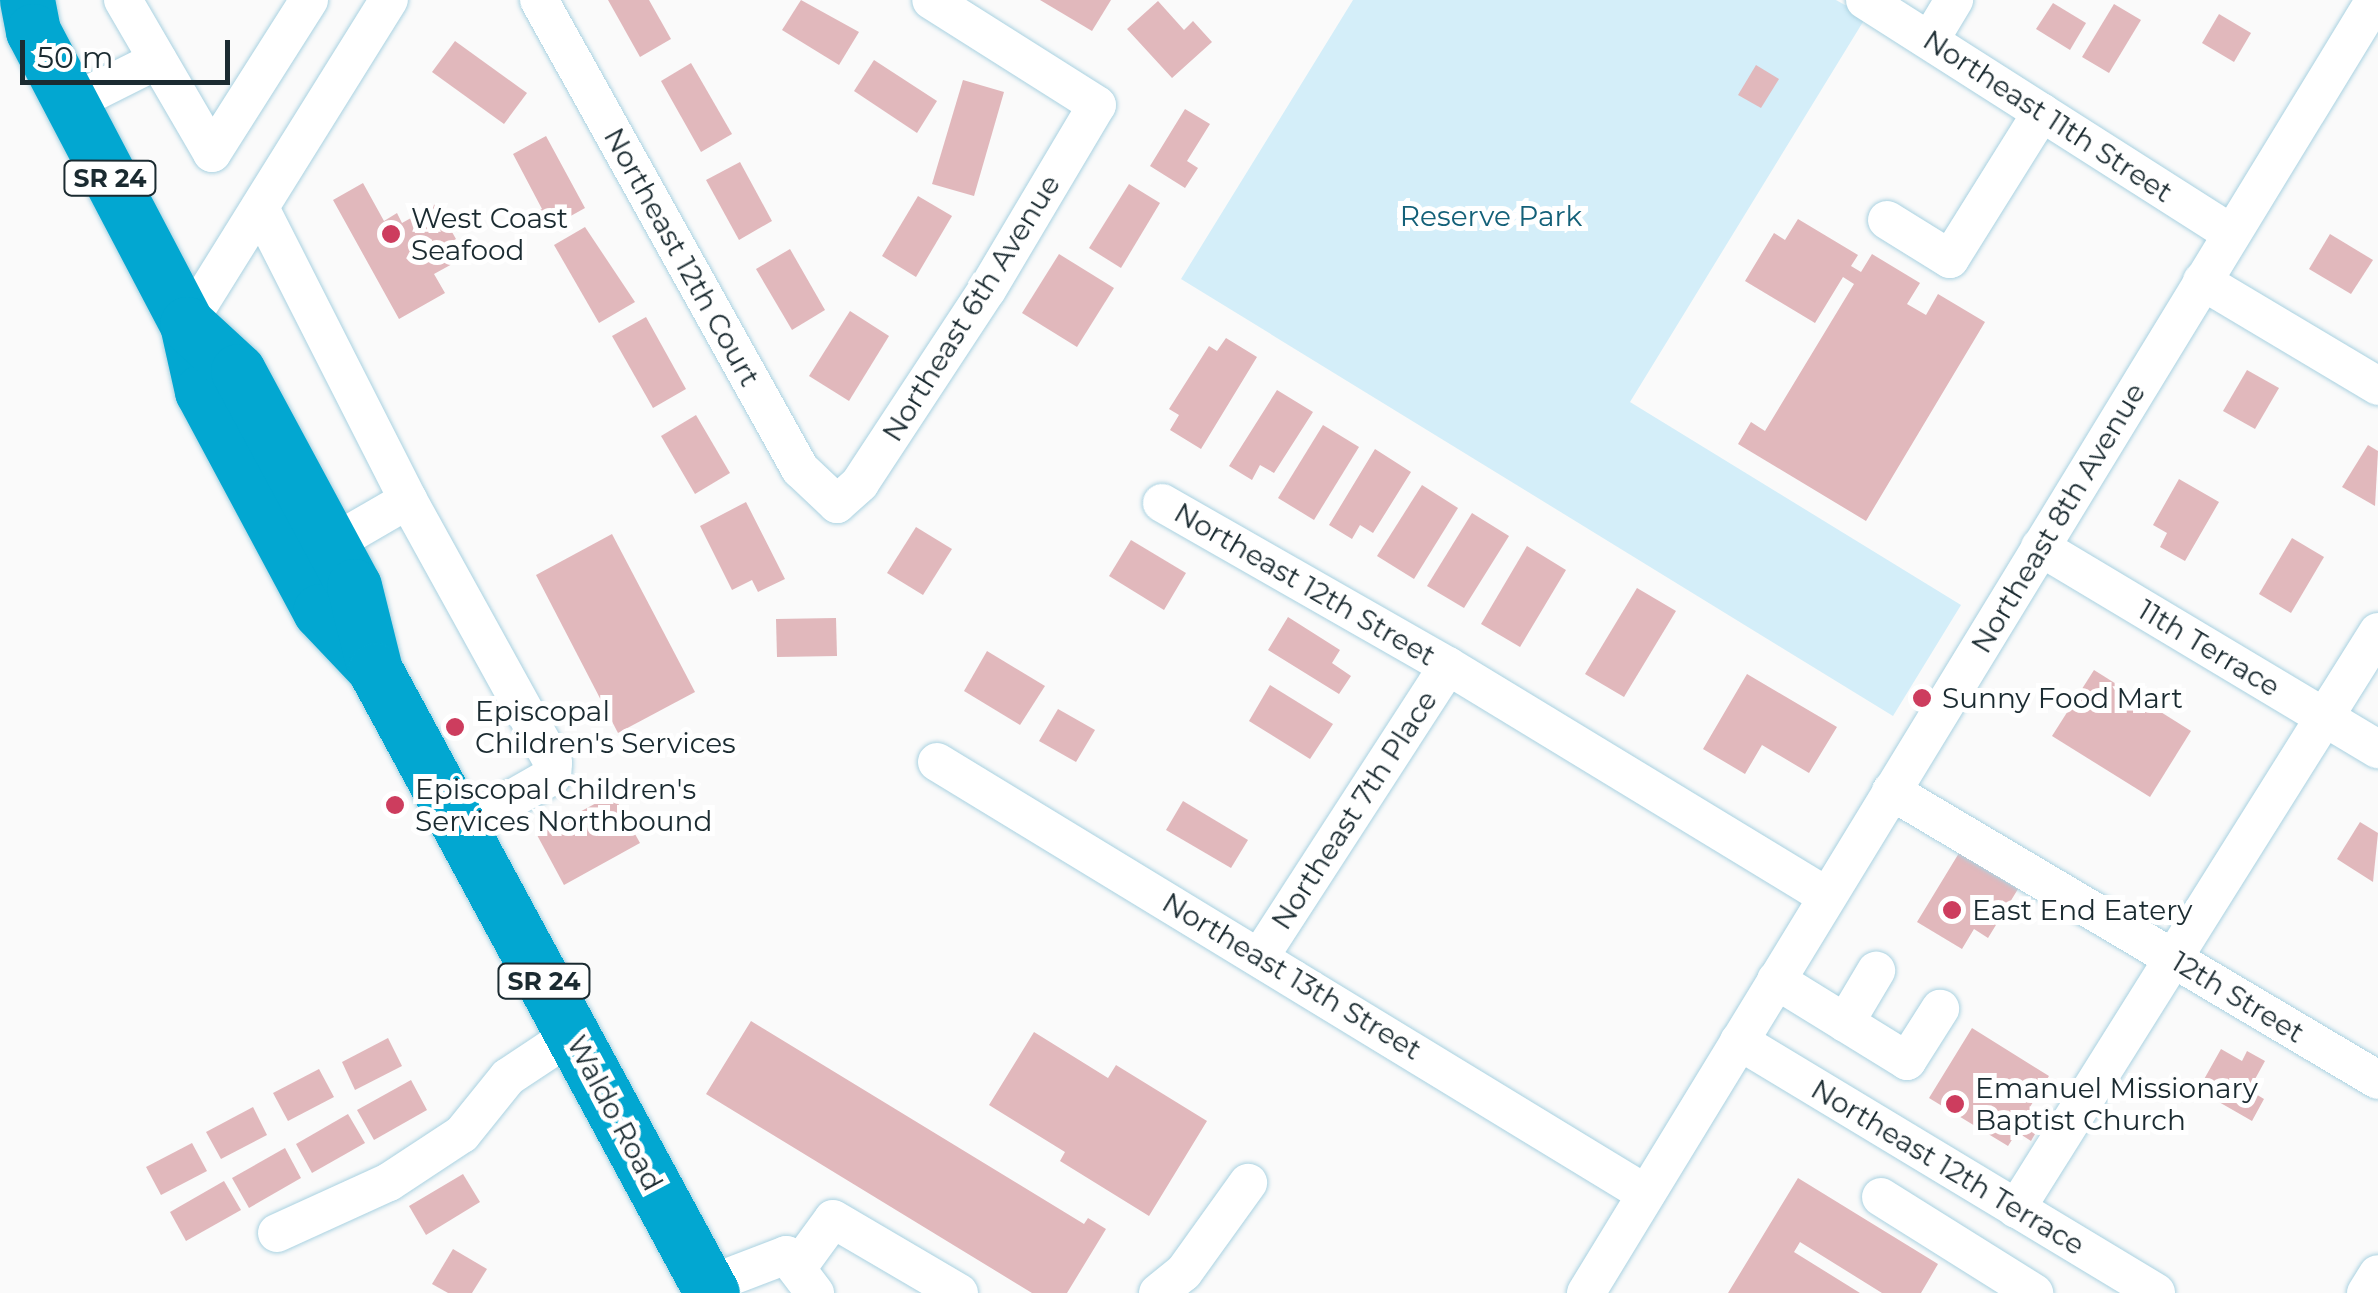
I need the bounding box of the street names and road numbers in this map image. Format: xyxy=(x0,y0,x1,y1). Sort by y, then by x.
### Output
street label: Northeast 11th Street xyxy=(1917,23,2179,209)
street label: Northeast 12th Court xyxy=(597,122,767,392)
road number: SR 24 xyxy=(62,158,158,198)
street label: Northeast 6th Avenue xyxy=(875,168,1067,448)
street label: Northeast 8th Avenue xyxy=(1964,377,2152,659)
street label: Northeast 12th Street xyxy=(1168,495,1442,673)
street label: 11th Terrace xyxy=(2132,593,2286,703)
street label: Northeast 7th Place xyxy=(1264,684,1444,936)
street label: Northeast 13th Street xyxy=(1157,885,1427,1067)
street label: 12th Street xyxy=(2166,944,2310,1050)
road number: SR 24 xyxy=(496,961,592,1001)
street label: Waldo Road xyxy=(560,1030,670,1196)
street label: Northeast 12th Terrace xyxy=(1805,1072,2091,1262)

